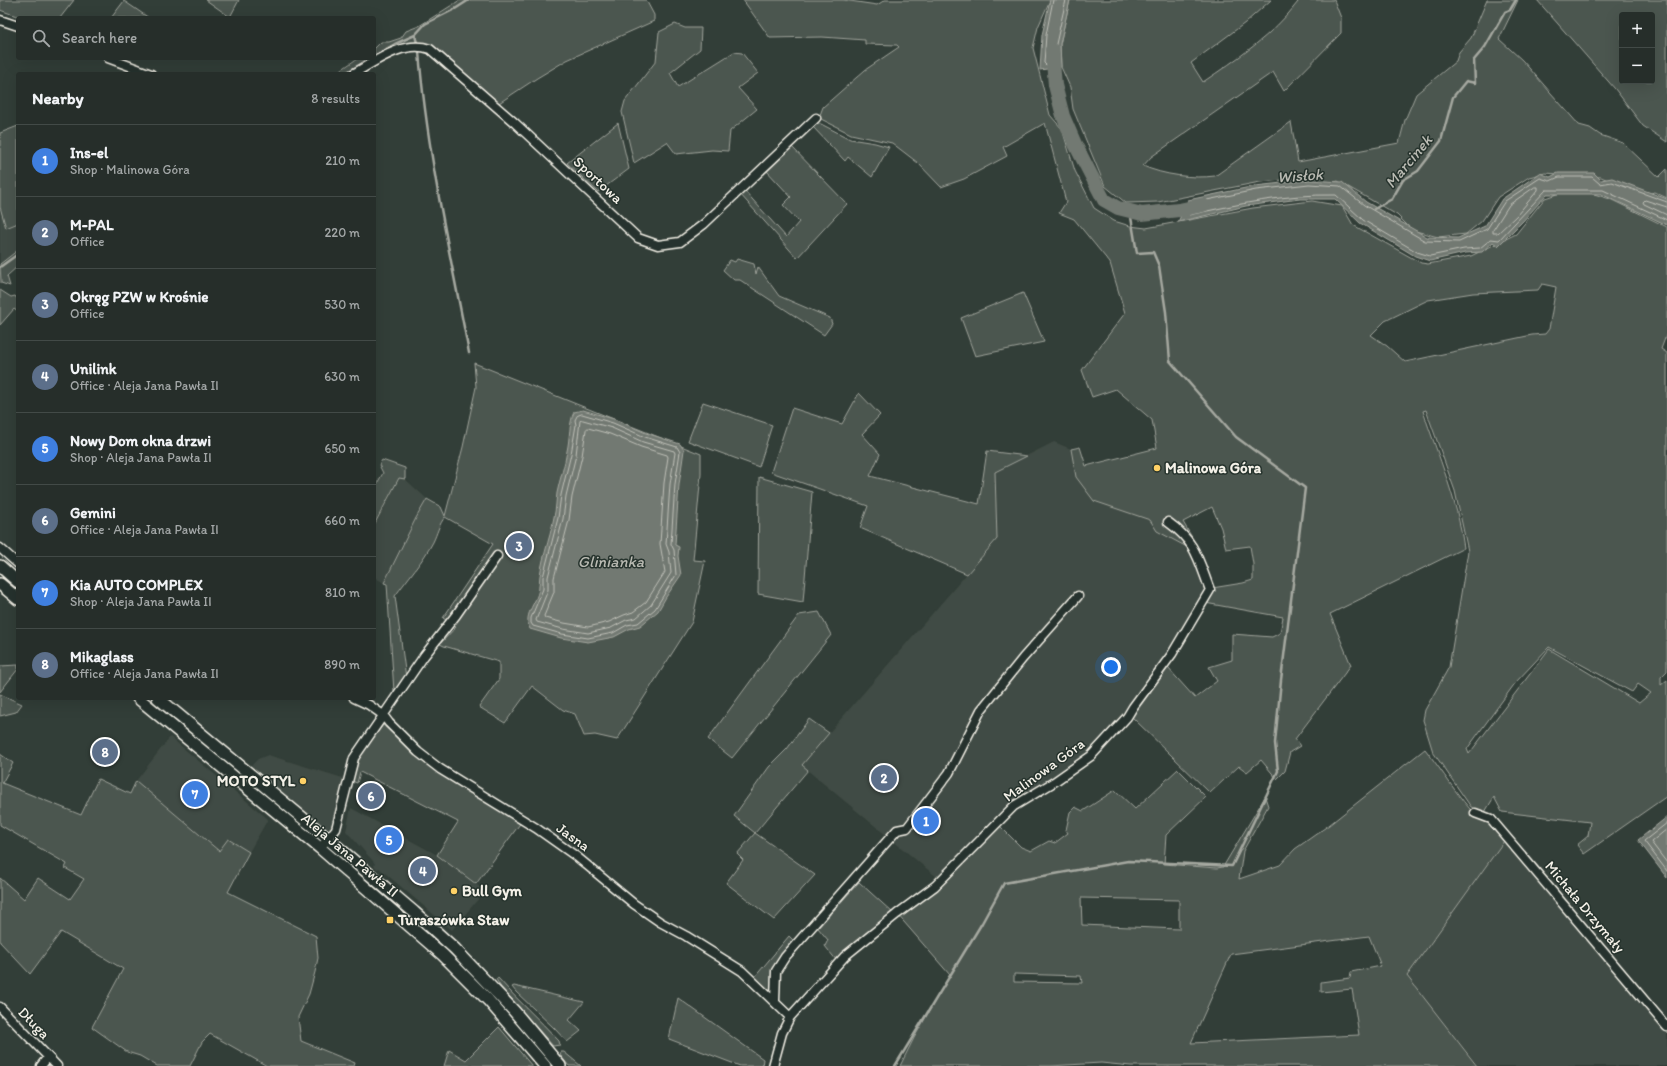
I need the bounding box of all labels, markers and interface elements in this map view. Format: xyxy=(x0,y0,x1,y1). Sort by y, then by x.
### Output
map controls xyxy=(1619,12,1655,84)
button: + xyxy=(1619,12,1655,48)
search box xyxy=(16,16,376,60)
icon: search xyxy=(30,27,52,49)
text: Search here xyxy=(62,29,137,47)
button: − xyxy=(1619,48,1655,84)
text: Nearby xyxy=(32,88,84,108)
text: 8 results xyxy=(311,91,360,106)
water label: Marcinek xyxy=(1381,130,1437,192)
text: Ins-el xyxy=(70,144,108,162)
text: 1 xyxy=(42,153,48,168)
text: 210 m xyxy=(325,153,360,168)
street label: Sportowa xyxy=(570,153,627,208)
text: Shop · Malinowa Góra xyxy=(70,162,190,177)
water label: Wisłok xyxy=(1277,164,1324,187)
text: M-PAL xyxy=(70,216,114,234)
text: 2 xyxy=(42,225,48,240)
text: 220 m xyxy=(324,225,360,240)
text: Office xyxy=(70,234,105,249)
text: Okręg PZW w Krośnie xyxy=(70,288,209,306)
text: 3 xyxy=(41,297,49,312)
text: 530 m xyxy=(324,297,360,312)
text: Office xyxy=(70,306,105,321)
text: Unilink xyxy=(70,360,117,378)
text: 4 xyxy=(41,369,49,384)
text: 630 m xyxy=(324,369,360,384)
text: Office · Aleja Jana Pawła II xyxy=(70,378,219,393)
text: Nowy Dom okna drzwi xyxy=(70,432,211,450)
text: 5 xyxy=(42,441,48,456)
text: 650 m xyxy=(324,441,360,456)
text: Shop · Aleja Jana Pawła II xyxy=(70,450,212,465)
place label: Malinowa Góra xyxy=(1165,459,1262,477)
marker: Malinowa Góra xyxy=(1152,463,1162,473)
text: Gemini xyxy=(70,504,116,522)
text: 6 xyxy=(42,513,48,528)
text: 660 m xyxy=(324,513,360,528)
text: Office · Aleja Jana Pawła II xyxy=(70,522,219,537)
pin: 3 xyxy=(506,531,532,561)
water label: Glinianka xyxy=(578,552,645,571)
text: Kia AUTO COMPLEX xyxy=(70,576,203,594)
text: 7 xyxy=(42,585,48,600)
text: 810 m xyxy=(325,585,360,600)
text: Shop · Aleja Jana Pawła II xyxy=(70,594,212,609)
text: Mikaglass xyxy=(70,648,134,666)
text: 8 xyxy=(41,657,49,672)
text: 890 m xyxy=(324,657,360,672)
your location xyxy=(1101,657,1121,677)
text: Office · Aleja Jana Pawła II xyxy=(70,666,219,681)
street label: Malinowa Góra xyxy=(1000,734,1089,806)
pin: 8 xyxy=(92,737,118,767)
pin: 2 xyxy=(871,763,897,793)
place label: MOTO STYL xyxy=(217,772,295,790)
marker: MOTO STYL xyxy=(298,776,308,786)
pin: 7 xyxy=(182,779,208,809)
pin: 6 xyxy=(358,781,384,811)
pin: 1 xyxy=(913,806,939,836)
street label: Aleja Jana Pawła II xyxy=(298,809,402,901)
street label: Jasna xyxy=(553,819,594,855)
pin: 5 xyxy=(376,825,402,855)
pin: 4 xyxy=(410,856,436,886)
street label: Michała Drzymały xyxy=(1541,857,1629,957)
place label: Bull Gym xyxy=(462,882,522,901)
marker: Bull Gym xyxy=(449,886,459,896)
place label: Turaszówka Staw xyxy=(397,911,510,929)
marker: Turaszówka Staw xyxy=(385,915,395,925)
street label: Długa xyxy=(14,1003,54,1043)

